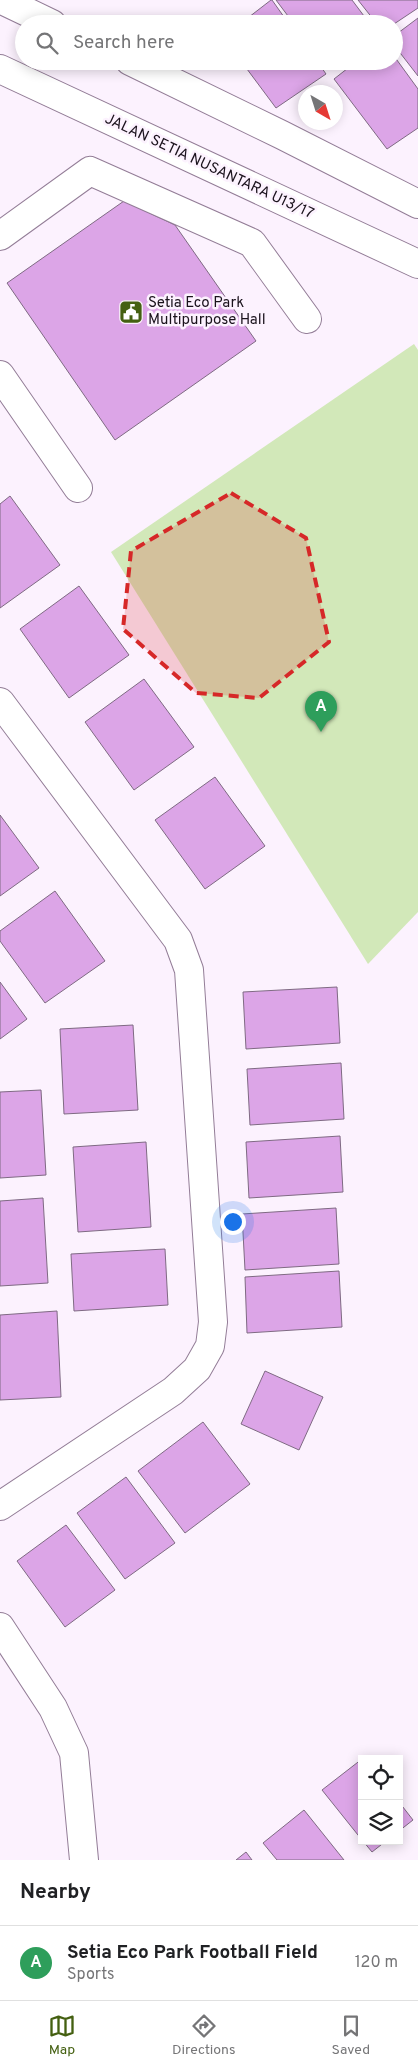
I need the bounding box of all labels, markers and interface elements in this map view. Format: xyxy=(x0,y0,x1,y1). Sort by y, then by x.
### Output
search box xyxy=(15,15,403,70)
icon: search xyxy=(33,29,61,57)
text: Search here xyxy=(73,31,175,55)
north arrow xyxy=(298,85,343,130)
street label: JALAN SETIA NUSANTARA U13/17 xyxy=(101,110,317,224)
place label: Setia Eco Park Multipurpose Hall xyxy=(148,294,266,330)
public building icon: Setia Eco Park Multipurpose Hall xyxy=(118,299,144,325)
pin: A xyxy=(305,691,337,732)
your location xyxy=(220,1209,246,1235)
map controls xyxy=(358,1755,403,1845)
button: locate xyxy=(358,1755,403,1800)
button: layers xyxy=(358,1800,403,1845)
text: Nearby xyxy=(20,1879,91,1906)
text: Setia Eco Park Football Field xyxy=(67,1941,318,1965)
text: A xyxy=(30,1953,42,1973)
text: 120 m xyxy=(355,1953,398,1973)
text: Sports xyxy=(67,1965,115,1985)
tab: Map xyxy=(48,2012,76,2059)
tab: Directions xyxy=(172,2012,236,2059)
tab: Saved xyxy=(332,2012,370,2059)

